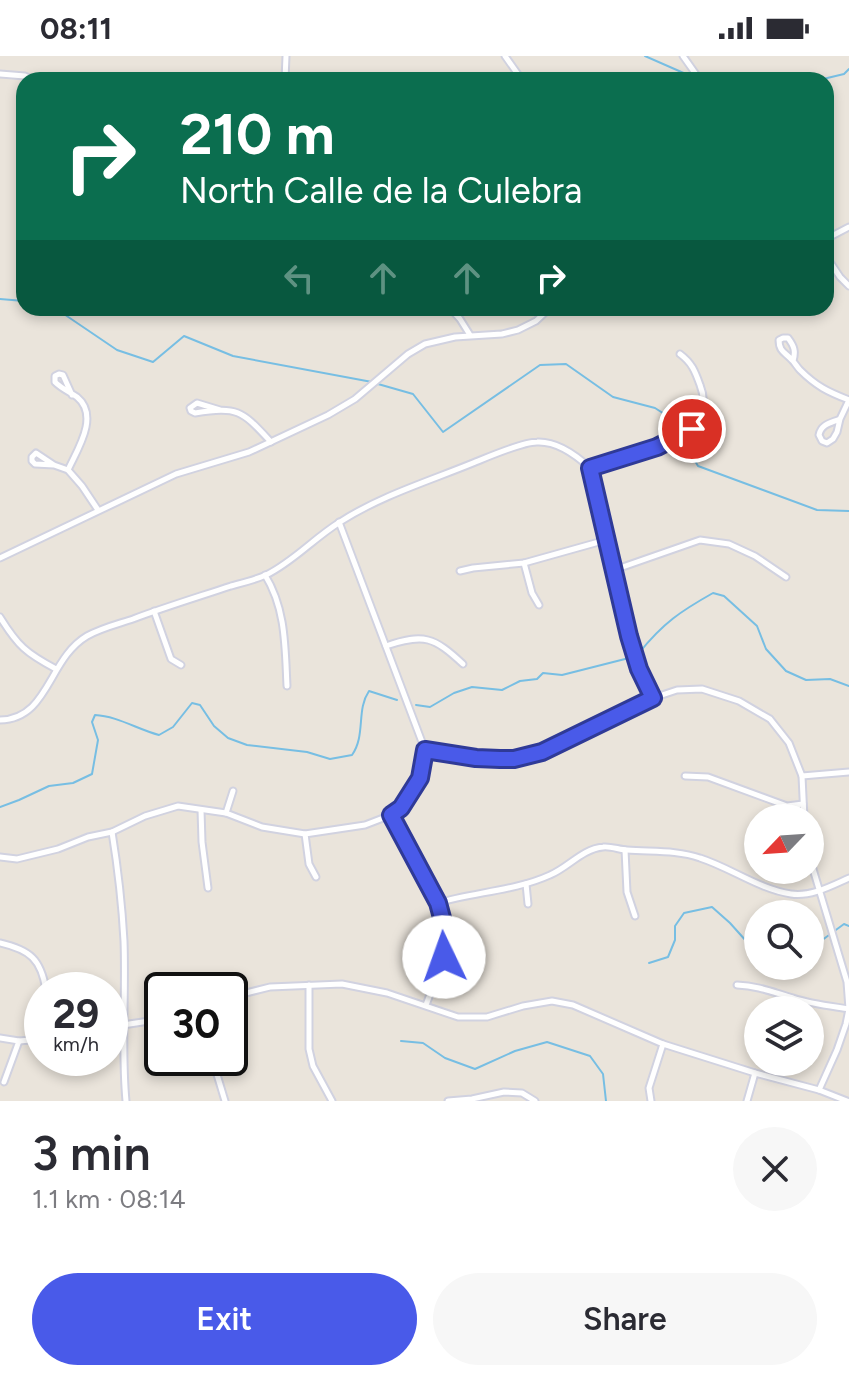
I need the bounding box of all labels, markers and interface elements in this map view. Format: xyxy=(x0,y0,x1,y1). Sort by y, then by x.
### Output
text: 08:11 xyxy=(40,10,112,47)
text: 210 m xyxy=(180,101,335,168)
icon: right xyxy=(48,104,152,208)
text: North Calle de la Culebra xyxy=(180,169,582,212)
icon: left xyxy=(277,256,321,300)
icon: ahead xyxy=(361,256,405,300)
icon: ahead xyxy=(445,256,489,300)
icon: right xyxy=(529,256,573,300)
pin xyxy=(658,395,726,463)
icon: arrive xyxy=(670,407,714,451)
north arrow xyxy=(744,804,824,884)
map controls xyxy=(744,804,824,1076)
button: search xyxy=(744,900,824,980)
position arrow xyxy=(402,915,486,999)
speed limit sign: 30 xyxy=(144,972,248,1076)
text: 29 xyxy=(53,990,99,1038)
button: layers xyxy=(744,996,824,1076)
text: km/h xyxy=(53,1032,99,1056)
text: 3 min xyxy=(32,1124,151,1182)
button: close xyxy=(733,1127,817,1211)
text: 1.1 km · 08:14 xyxy=(32,1183,186,1215)
button: Exit xyxy=(32,1273,417,1365)
button: Share xyxy=(433,1273,817,1365)

